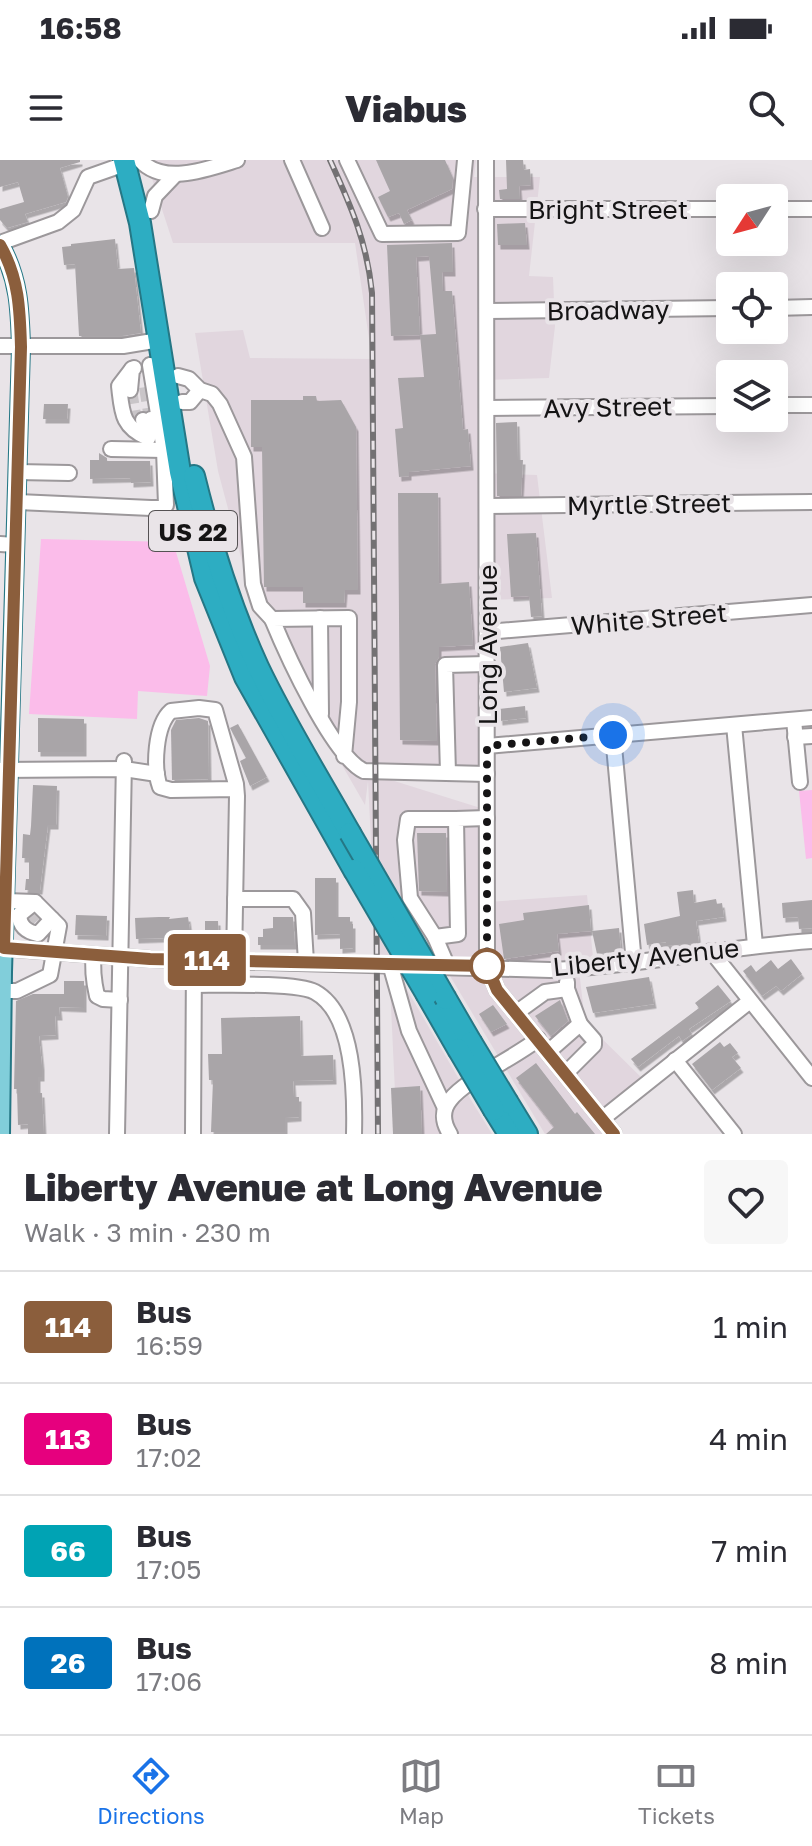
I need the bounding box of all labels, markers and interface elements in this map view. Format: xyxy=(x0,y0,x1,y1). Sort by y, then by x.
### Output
text: 16:58 xyxy=(40,10,122,46)
icon: menu xyxy=(24,86,68,130)
icon: search xyxy=(744,86,788,130)
text: Viabus xyxy=(345,87,467,130)
north arrow xyxy=(716,184,788,256)
map controls xyxy=(716,184,788,432)
street label: Bright Street xyxy=(528,194,688,225)
button: locate xyxy=(716,272,788,344)
street label: Broadway xyxy=(546,293,670,327)
button: layers xyxy=(716,360,788,432)
street label: Avy Street xyxy=(543,390,673,424)
street label: Myrtle Street xyxy=(566,487,732,521)
road number: US 22 xyxy=(149,511,237,551)
street label: Long Avenue xyxy=(472,565,503,725)
street label: White Street xyxy=(570,597,728,641)
your location xyxy=(593,715,633,755)
street label: Liberty Avenue xyxy=(551,932,741,982)
line badge: 114 xyxy=(161,934,253,986)
text: 114 xyxy=(184,943,230,976)
unlabelled marker xyxy=(470,949,504,983)
button: heart xyxy=(704,1160,788,1244)
text: Liberty Avenue at Long Avenue xyxy=(24,1164,603,1209)
text: Walk · 3 min · 230 m xyxy=(24,1217,271,1248)
text: Bus xyxy=(136,1294,192,1330)
text: 1 min xyxy=(713,1309,788,1345)
text: 114 xyxy=(45,1310,91,1343)
text: 16:59 xyxy=(136,1330,203,1361)
text: Bus xyxy=(136,1406,192,1442)
text: 4 min xyxy=(709,1421,788,1457)
text: 113 xyxy=(45,1422,91,1455)
text: 17:02 xyxy=(136,1442,201,1473)
text: Bus xyxy=(136,1518,192,1554)
text: 7 min xyxy=(712,1533,788,1569)
text: 66 xyxy=(50,1534,86,1567)
text: 17:05 xyxy=(136,1554,201,1585)
text: Bus xyxy=(136,1630,192,1666)
text: 8 min xyxy=(709,1645,788,1681)
text: 26 xyxy=(51,1646,85,1679)
text: 17:06 xyxy=(136,1666,202,1697)
tab: Directions xyxy=(97,1754,205,1829)
tab: Map xyxy=(399,1754,444,1829)
tab: Tickets xyxy=(638,1754,715,1829)

